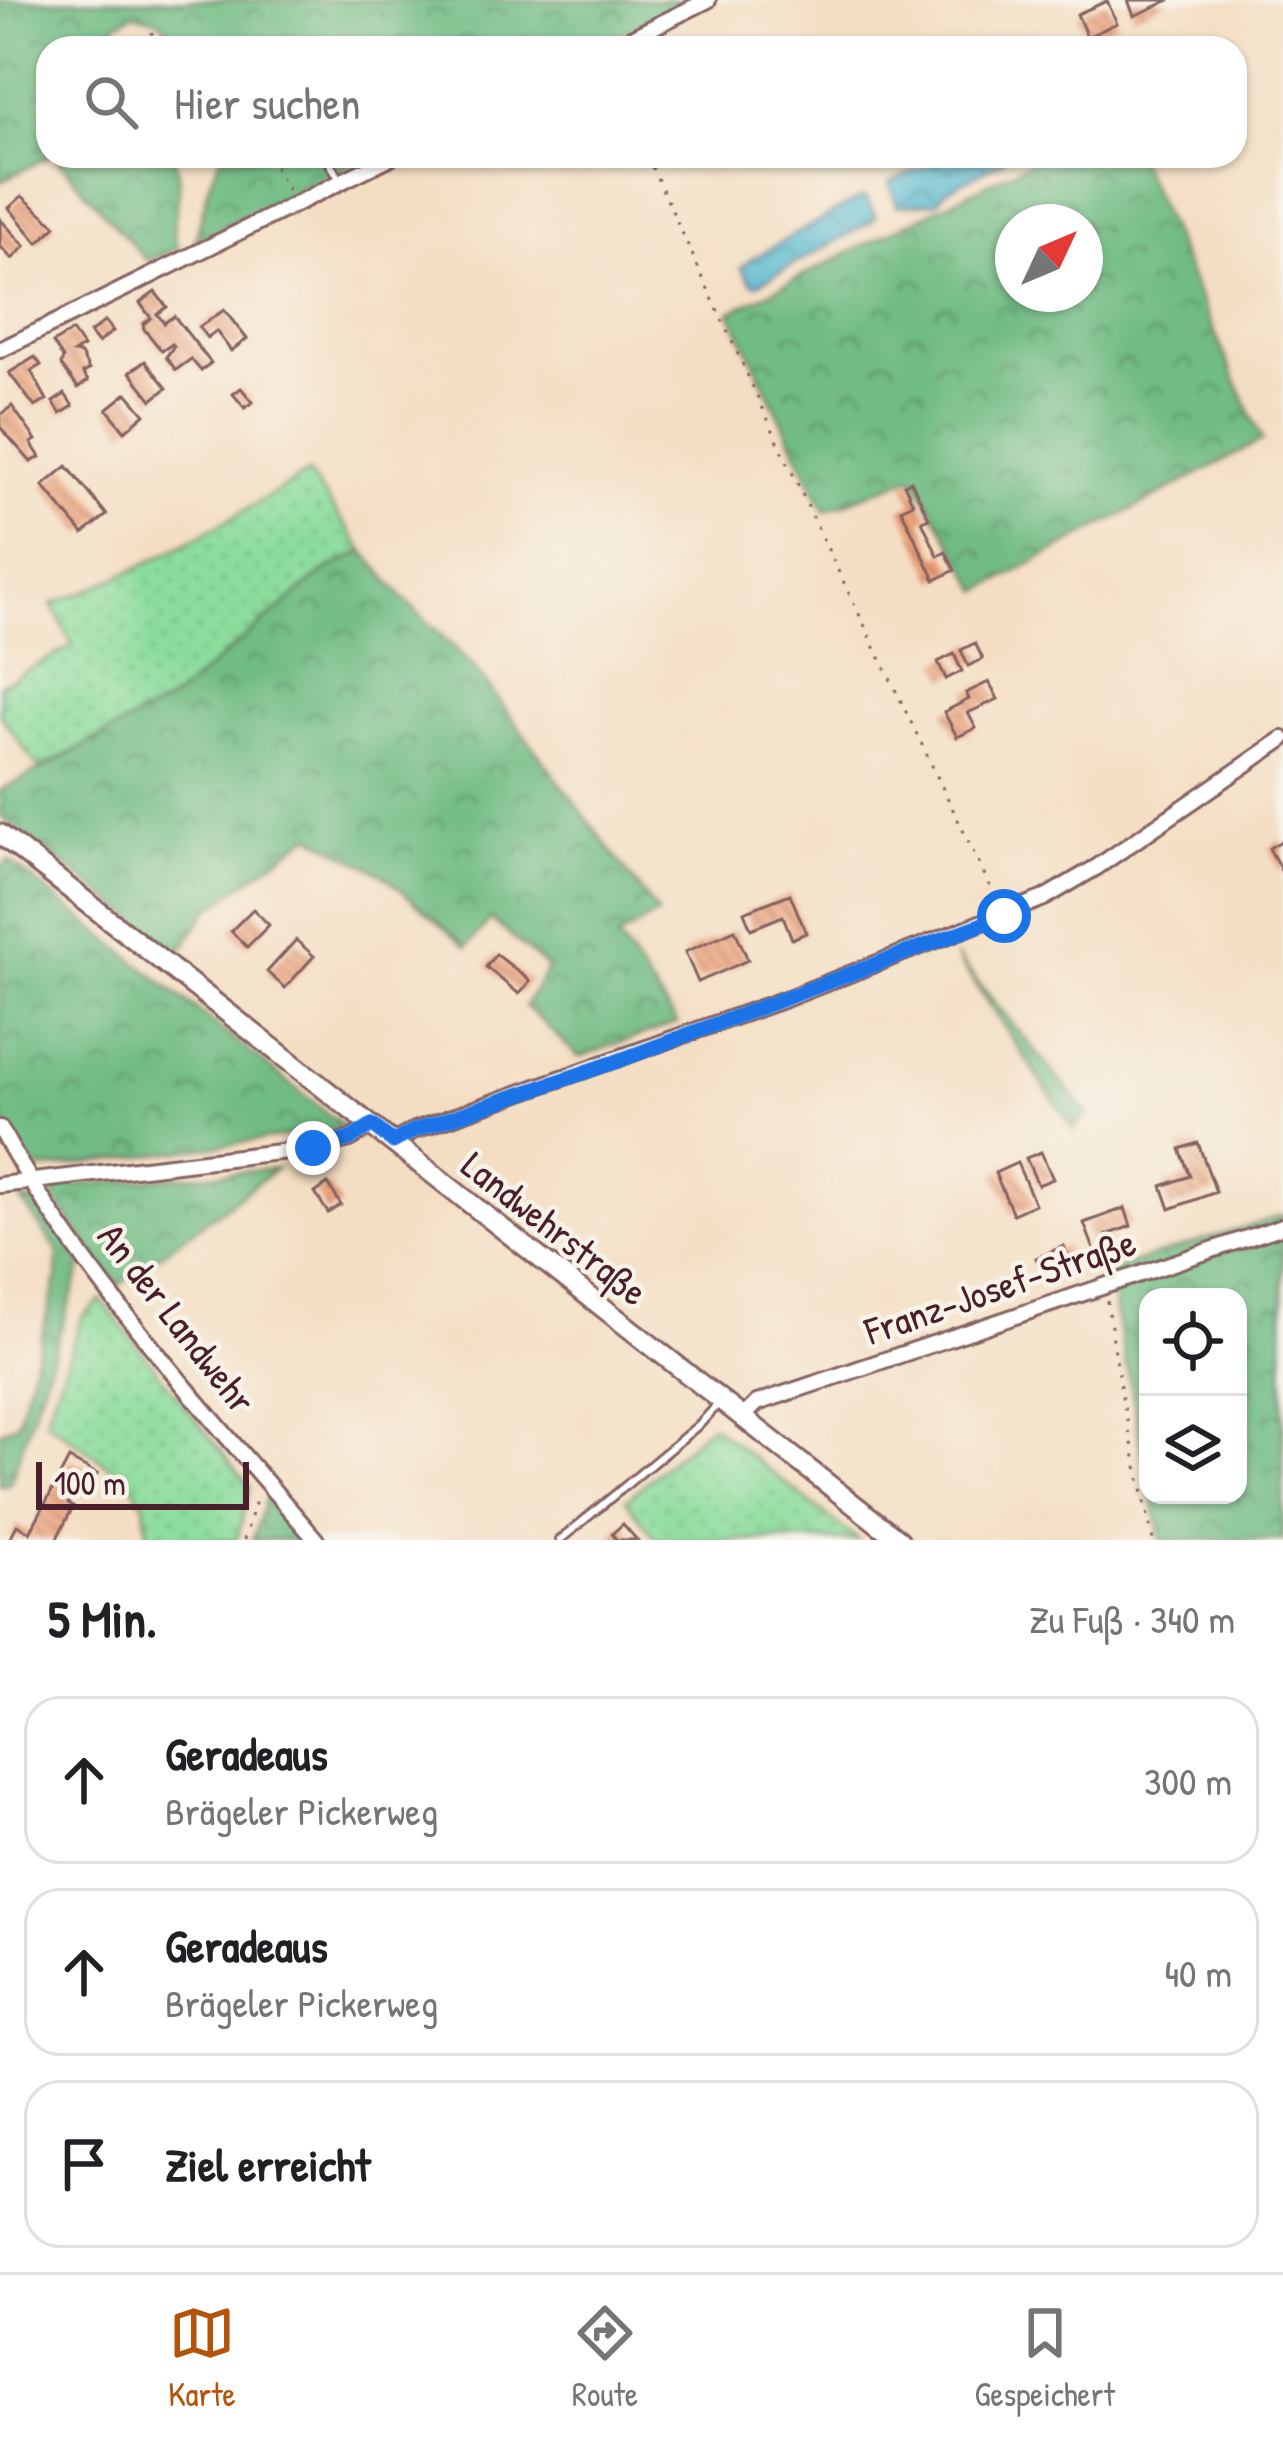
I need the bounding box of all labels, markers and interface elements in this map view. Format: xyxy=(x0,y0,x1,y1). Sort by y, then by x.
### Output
search box xyxy=(36,36,1247,168)
icon: search xyxy=(78,69,144,135)
text: Hier suchen xyxy=(174,72,361,133)
north arrow xyxy=(995,204,1103,312)
route start xyxy=(977,889,1031,943)
route end xyxy=(286,1121,340,1175)
street label: Landwehrstraße xyxy=(451,1138,659,1317)
street label: An der Landwehr xyxy=(86,1212,268,1424)
street label: Franz-Josef-Straße xyxy=(856,1214,1142,1357)
map controls xyxy=(1139,1288,1247,1504)
button: locate xyxy=(1139,1288,1247,1396)
button: layers xyxy=(1139,1396,1247,1504)
scale bar xyxy=(36,1456,249,1509)
text: 100 m xyxy=(54,1461,126,1505)
text: 5 Min. xyxy=(48,1584,157,1653)
text: Zu Fuß · 340 m xyxy=(1029,1592,1235,1645)
text: Geradeaus xyxy=(165,1723,328,1784)
icon: ahead xyxy=(51,1747,117,1813)
text: 300 m xyxy=(1144,1754,1232,1807)
text: Brägeler Pickerweg xyxy=(165,1784,438,1837)
text: Geradeaus xyxy=(165,1915,328,1976)
icon: ahead xyxy=(51,1939,117,2005)
text: 40 m xyxy=(1164,1946,1232,1999)
text: Brägeler Pickerweg xyxy=(165,1976,438,2029)
icon: arrive xyxy=(51,2131,117,2197)
text: Ziel erreicht xyxy=(165,2134,371,2195)
tab: Karte xyxy=(168,2300,236,2416)
tab: Route xyxy=(572,2300,638,2416)
tab: Gespeichert xyxy=(975,2300,1115,2416)

